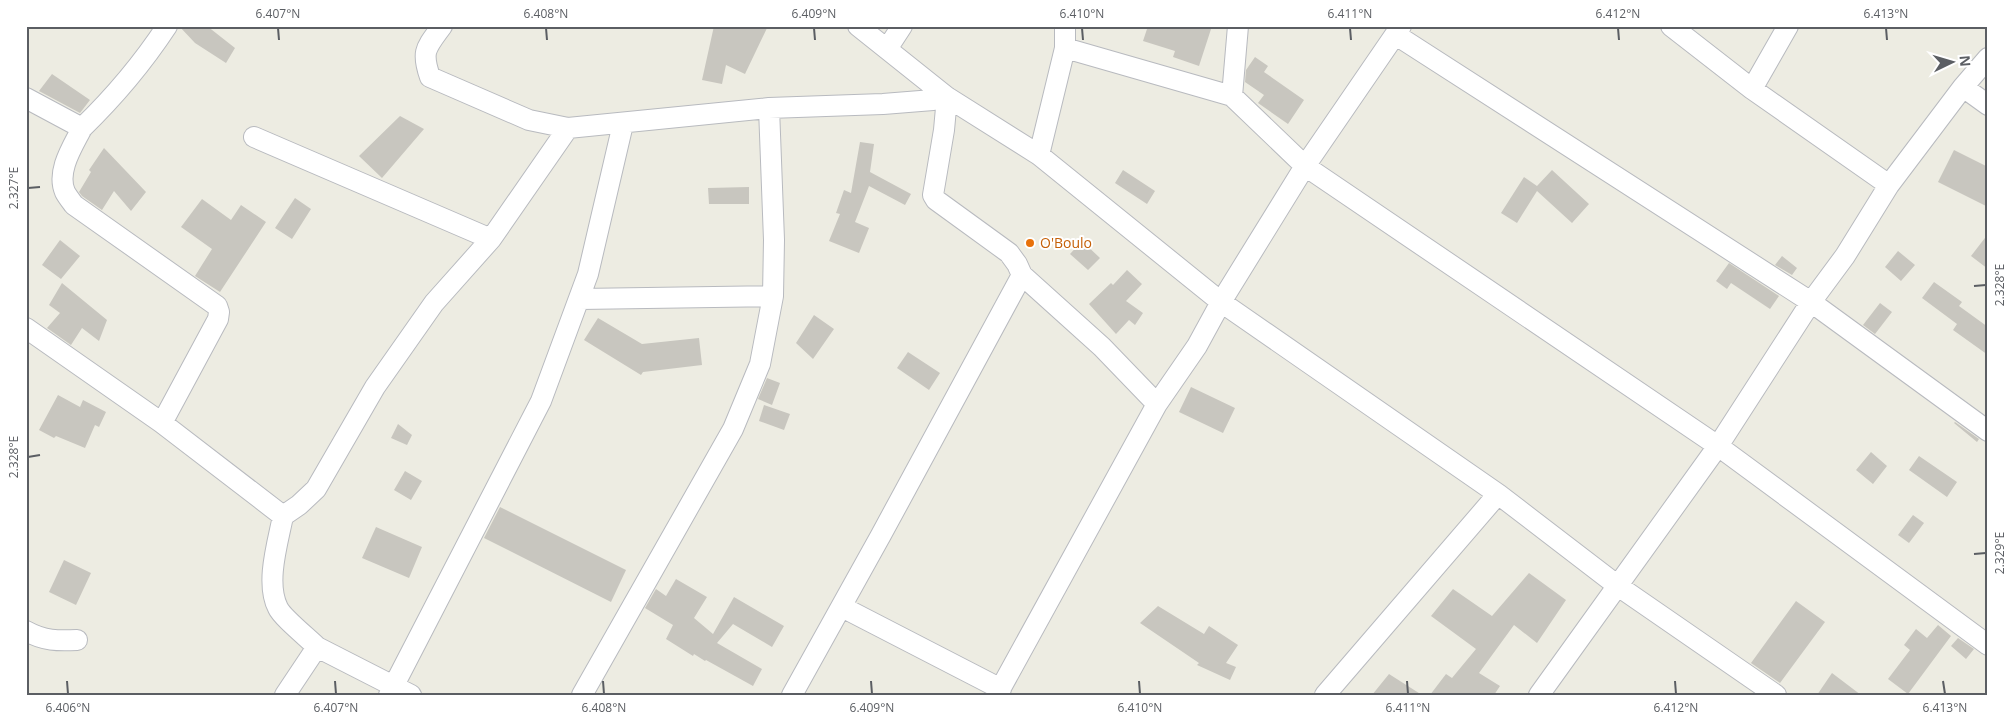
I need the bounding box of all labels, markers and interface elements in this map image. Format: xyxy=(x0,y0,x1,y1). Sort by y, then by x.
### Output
text: 6.407°N xyxy=(256,5,300,22)
text: 6.408°N xyxy=(524,5,568,22)
text: 6.409°N xyxy=(792,5,836,22)
text: 6.410°N xyxy=(1060,5,1104,22)
text: 6.411°N xyxy=(1328,5,1372,22)
text: 6.412°N xyxy=(1596,5,1640,22)
text: 6.413°N xyxy=(1864,5,1908,22)
north arrow xyxy=(1926,38,1976,88)
text: N xyxy=(1955,54,1975,67)
text: 2.327°E xyxy=(5,167,22,209)
place label: O'Boulo xyxy=(1040,233,1092,252)
marker: O'Boulo xyxy=(1024,237,1036,249)
text: 2.328°E xyxy=(1991,264,2008,306)
text: 2.328°E xyxy=(5,436,22,478)
text: 2.329°E xyxy=(1991,532,2008,574)
text: 6.406°N xyxy=(46,699,90,716)
text: 6.407°N xyxy=(314,699,358,716)
text: 6.408°N xyxy=(582,699,626,716)
text: 6.409°N xyxy=(850,699,894,716)
text: 6.410°N xyxy=(1118,699,1162,716)
text: 6.411°N xyxy=(1386,699,1430,716)
text: 6.412°N xyxy=(1654,699,1698,716)
text: 6.413°N xyxy=(1923,699,1967,716)

